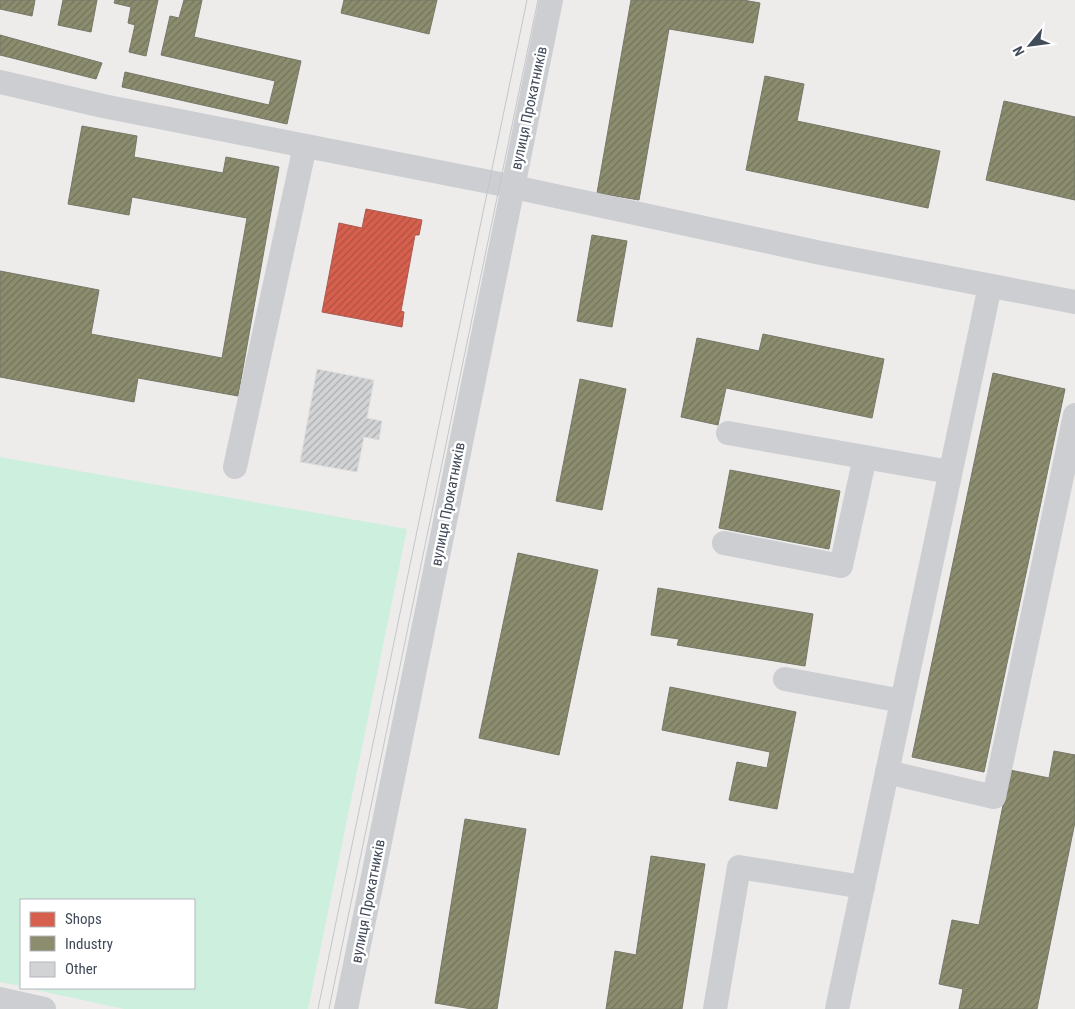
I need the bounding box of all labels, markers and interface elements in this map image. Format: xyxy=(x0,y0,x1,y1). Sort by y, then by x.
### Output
north arrow xyxy=(1005,20,1055,70)
text: N xyxy=(1010,44,1028,59)
street label: вулиця Прокатників xyxy=(507,45,551,171)
street label: вулиця Прокатників xyxy=(427,441,469,567)
street label: вулиця Прокатників xyxy=(347,838,389,964)
legend xyxy=(20,899,195,989)
text: Shops xyxy=(65,910,102,928)
text: Industry xyxy=(65,935,113,953)
text: Other xyxy=(65,960,98,978)

